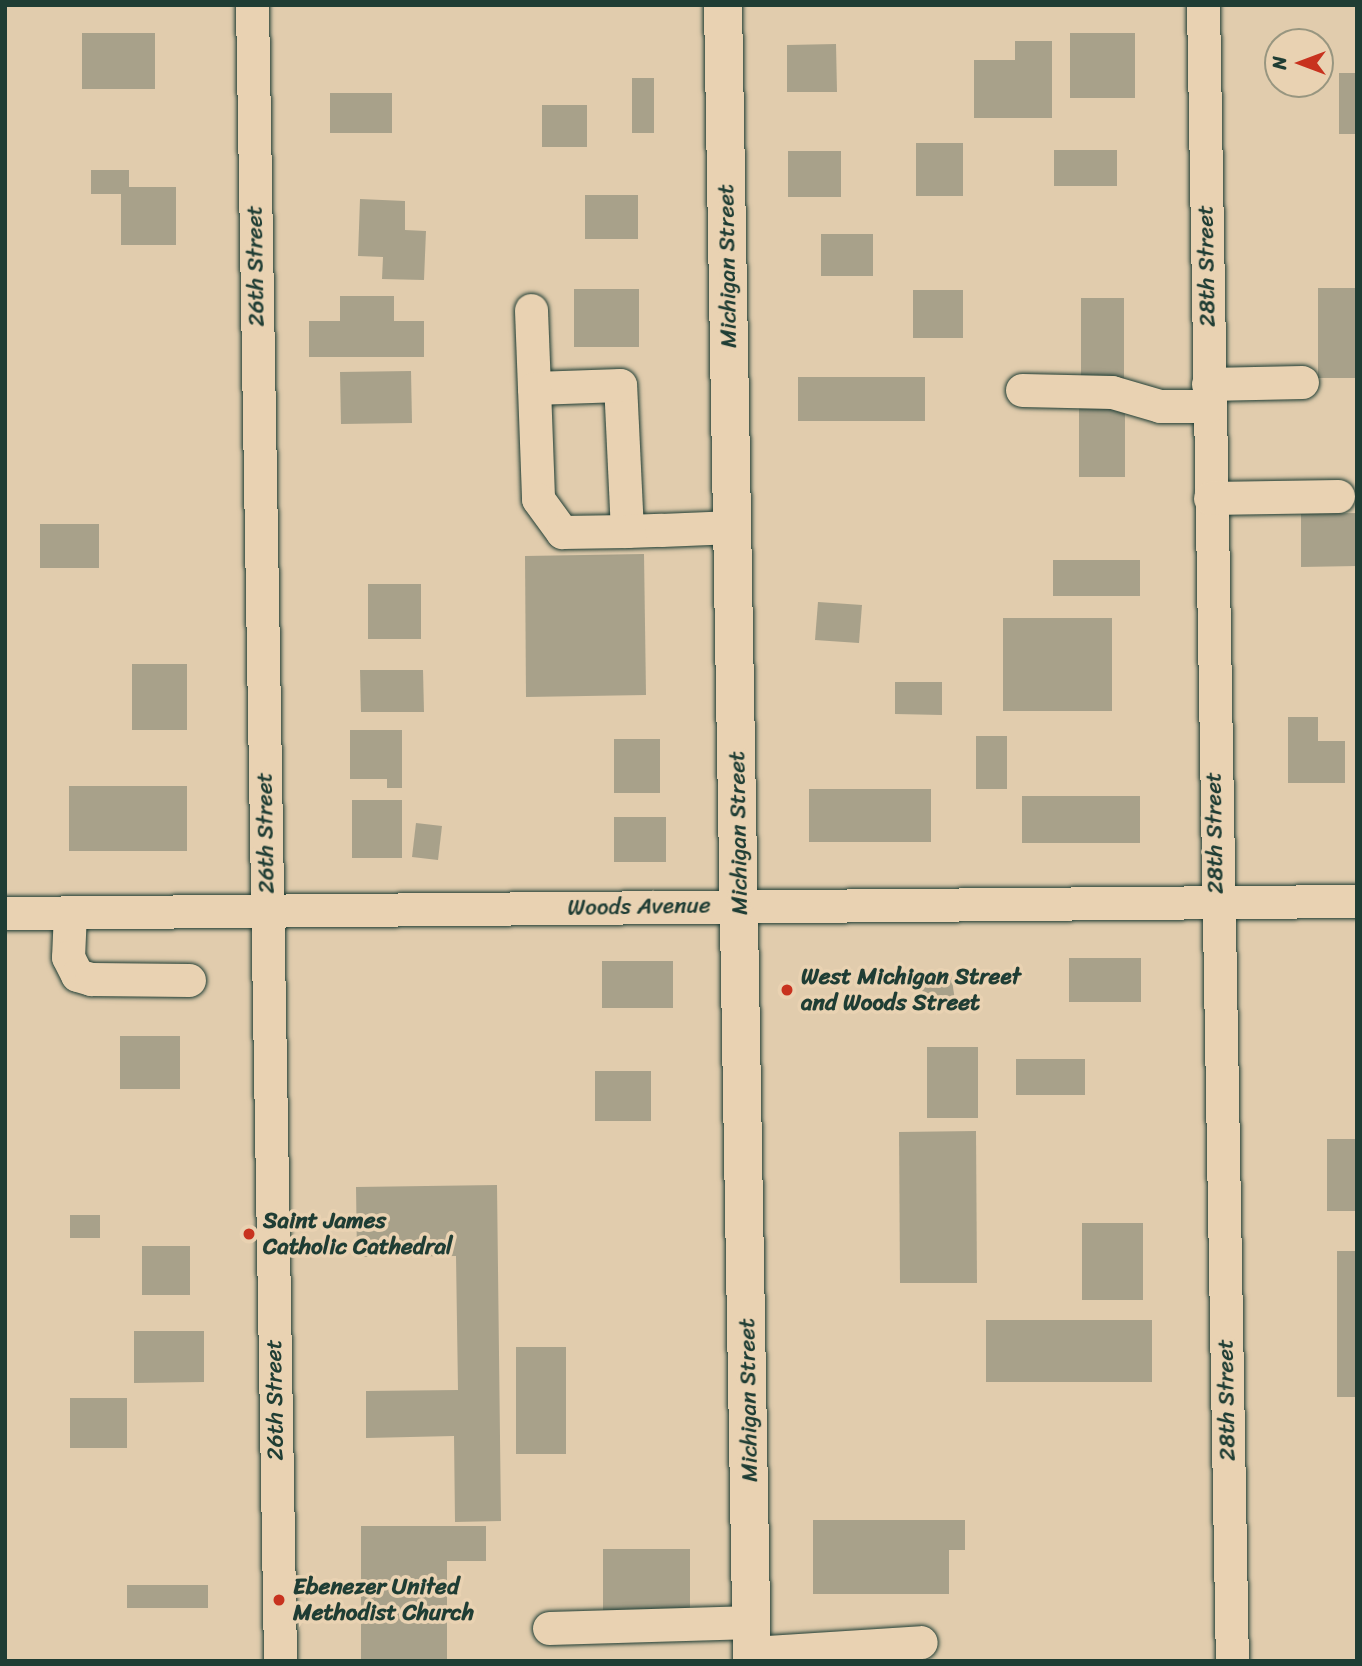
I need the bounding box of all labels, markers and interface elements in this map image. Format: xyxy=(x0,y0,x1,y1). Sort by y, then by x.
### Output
north arrow xyxy=(1264,28,1334,98)
text: N xyxy=(1263,56,1296,70)
street label: Michigan Street xyxy=(713,184,743,348)
street label: 26th Street xyxy=(241,205,271,327)
street label: 28th Street xyxy=(1192,205,1222,327)
street label: Michigan Street xyxy=(724,751,754,915)
street label: 26th Street xyxy=(251,772,281,894)
street label: 28th Street xyxy=(1200,772,1230,894)
street label: Woods Avenue xyxy=(567,892,711,922)
place label: West Michigan Street and Woods Street xyxy=(801,963,1021,1017)
marker: West Michigan Street and Woods Street xyxy=(779,982,795,998)
place label: Saint James Catholic Cathedral xyxy=(263,1207,453,1261)
marker: Saint James Catholic Cathedral xyxy=(241,1226,257,1242)
street label: Michigan Street xyxy=(734,1318,764,1482)
street label: 26th Street xyxy=(260,1339,290,1461)
street label: 28th Street xyxy=(1212,1339,1242,1461)
place label: Ebenezer United Methodist Church xyxy=(293,1573,474,1627)
marker: Ebenezer United Methodist Church xyxy=(271,1592,287,1608)

